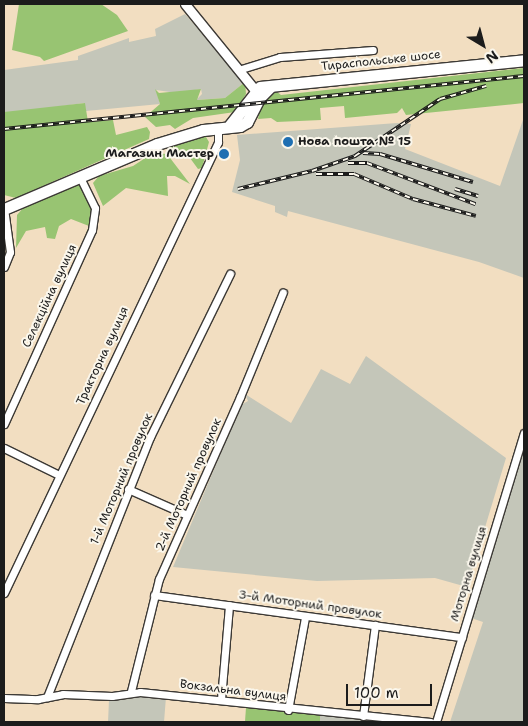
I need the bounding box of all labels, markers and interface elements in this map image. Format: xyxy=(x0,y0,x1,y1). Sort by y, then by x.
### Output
north arrow xyxy=(458,20,508,70)
text: N xyxy=(482,46,502,68)
street label: Тираспольське шосе xyxy=(320,48,442,74)
place label: Нова пошта № 15 xyxy=(298,135,411,149)
marker: Нова пошта № 15 xyxy=(282,136,294,148)
place label: Магазин Мастер xyxy=(105,147,214,161)
marker: Магазин Мастер xyxy=(218,148,230,160)
street label: Селекційна вулиця xyxy=(20,242,80,350)
street label: Тракторна вулиця xyxy=(74,305,132,407)
street label: 1-й Моторний провулок xyxy=(88,411,156,547)
street label: 2-й Моторний провулок xyxy=(153,416,225,554)
street label: Моторна вулиця xyxy=(448,525,490,623)
street label: 3-й Моторний провулок xyxy=(237,588,383,622)
scale bar xyxy=(348,674,434,706)
street label: Вокзальна вулиця xyxy=(179,677,287,705)
text: 100 m xyxy=(354,683,399,703)

